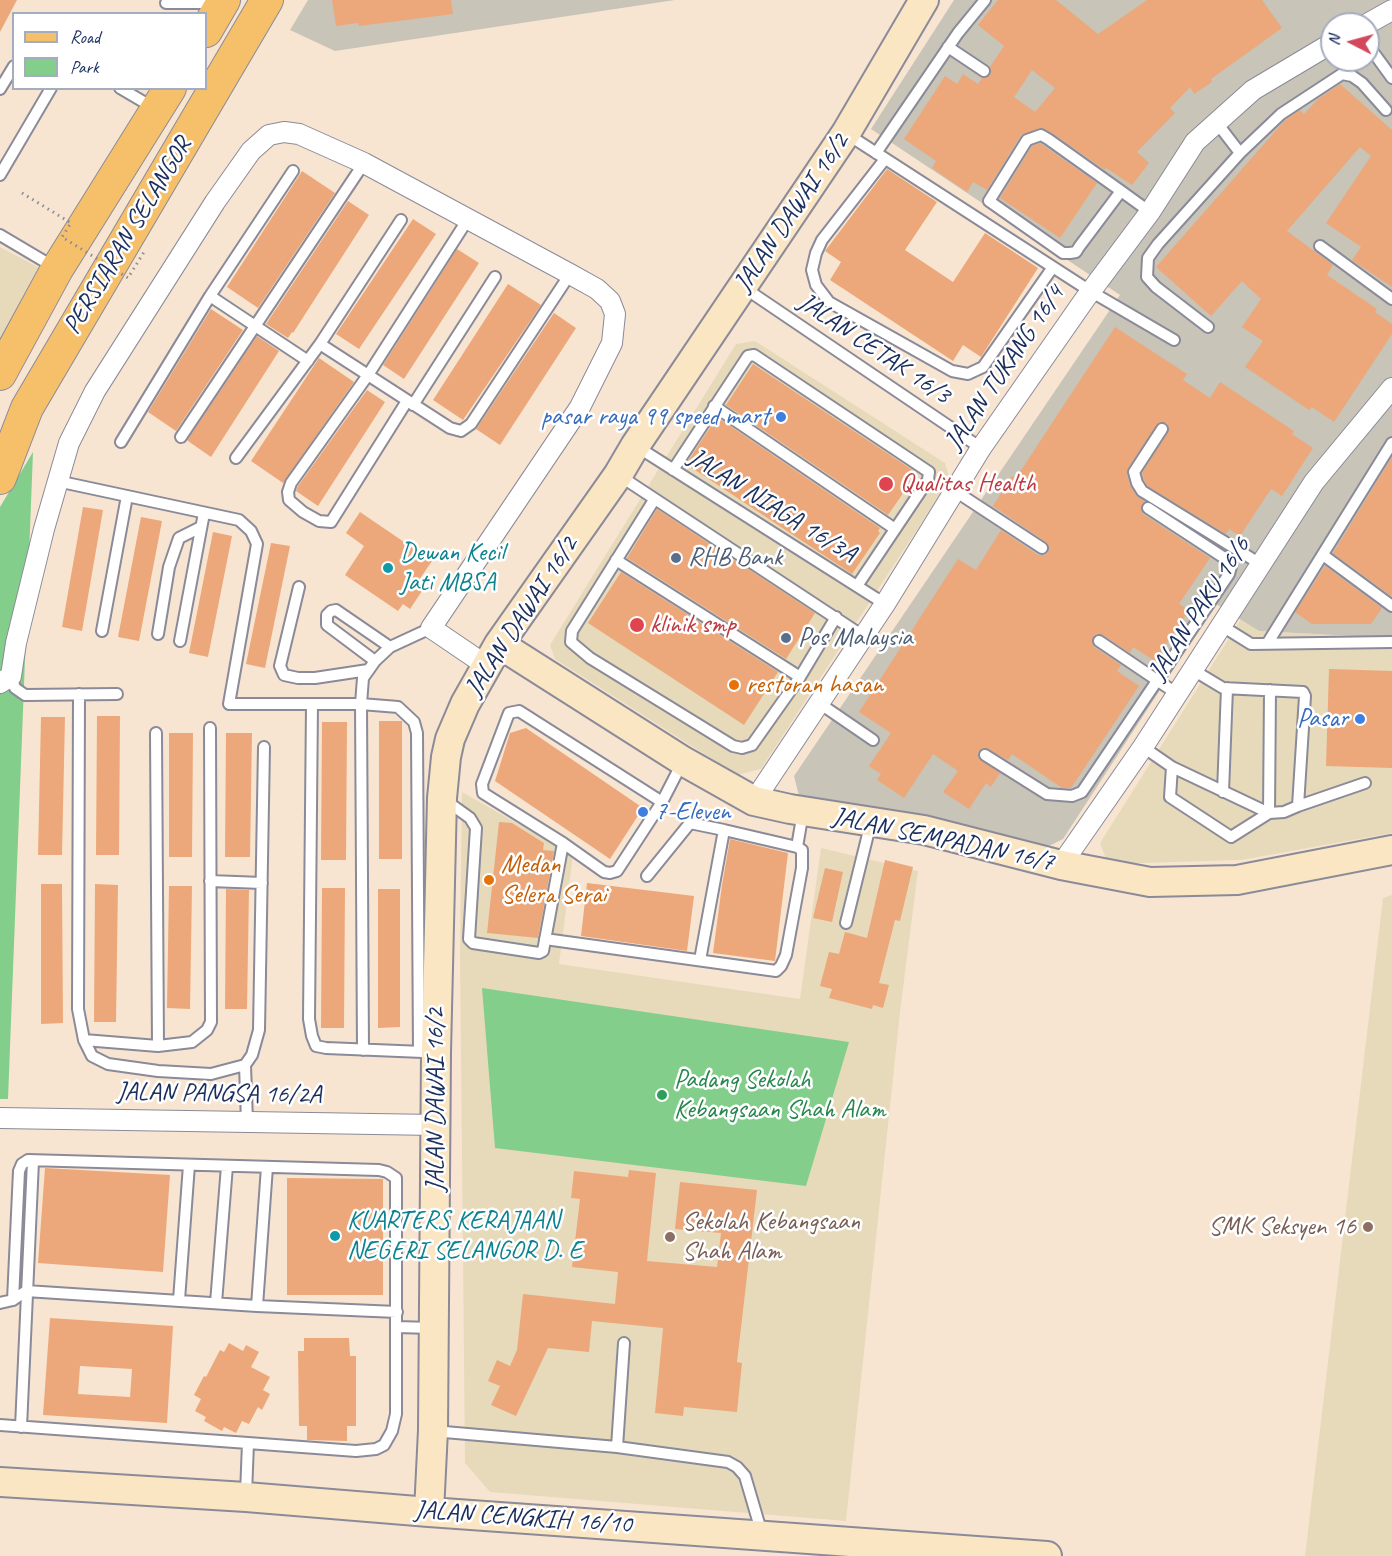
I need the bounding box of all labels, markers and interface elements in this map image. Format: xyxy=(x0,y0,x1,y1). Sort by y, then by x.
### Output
legend xyxy=(12,12,207,90)
north arrow xyxy=(1320,12,1380,72)
text: Road xyxy=(70,26,100,48)
text: N xyxy=(1324,34,1345,46)
text: Park xyxy=(70,56,99,78)
street label: JALAN DAWAI 16/2 xyxy=(728,128,856,298)
street label: PERSIARAN SELANGOR xyxy=(57,132,199,340)
street label: JALAN TUKANG 16/4 xyxy=(938,280,1072,456)
street label: JALAN CETAK 16/3 xyxy=(792,287,956,411)
place label: pasar raya 99 speed mart xyxy=(541,401,769,433)
marker: pasar raya 99 speed mart xyxy=(774,410,788,424)
street label: JALAN NIAGA 16/3A xyxy=(682,442,862,570)
place label: Qualitas Health xyxy=(900,468,1036,500)
marker: Qualitas Health xyxy=(877,475,895,493)
street label: JALAN DAWAI 16/2 xyxy=(459,531,585,703)
street label: JALAN PAKU 16/6 xyxy=(1142,532,1258,686)
place label: Dewan Kecil Jati MBSA xyxy=(400,537,504,598)
place label: RHB Bank xyxy=(688,542,782,574)
marker: RHB Bank xyxy=(669,551,683,565)
marker: Dewan Kecil Jati MBSA xyxy=(381,561,395,575)
place label: klinik smp xyxy=(650,609,736,641)
marker: klinik smp xyxy=(628,616,646,634)
place label: Pos Malaysia xyxy=(798,622,912,654)
marker: Pos Malaysia xyxy=(779,631,793,645)
place label: restoran hasan xyxy=(746,669,883,701)
marker: restoran hasan xyxy=(727,678,741,692)
place label: Pasar xyxy=(1297,703,1348,735)
marker: Pasar xyxy=(1353,712,1367,726)
place label: 7-Eleven xyxy=(655,796,731,828)
street label: JALAN SEMPADAN 16/7 xyxy=(829,801,1057,879)
marker: 7-Eleven xyxy=(636,805,650,819)
place label: Medan Selera Serai xyxy=(501,849,606,910)
marker: Medan Selera Serai xyxy=(482,873,496,887)
street label: JALAN DAWAI 16/2 xyxy=(420,1008,452,1192)
place label: Padang Sekolah Kebangsaan Shah Alam xyxy=(674,1064,885,1126)
street label: JALAN PANGSA 16/2A xyxy=(116,1077,322,1111)
marker: Padang Sekolah Kebangsaan Shah Alam xyxy=(655,1088,669,1102)
place label: KUARTERS KERAJAAN NEGERI SELANGOR D. E xyxy=(347,1205,582,1266)
place label: Sekolah Kebangsaan Shah Alam xyxy=(682,1206,860,1268)
place label: SMK Seksyen 16 xyxy=(1208,1211,1356,1243)
marker: SMK Seksyen 16 xyxy=(1361,1220,1375,1234)
marker: KUARTERS KERAJAAN NEGERI SELANGOR D. E xyxy=(328,1229,342,1243)
marker: Sekolah Kebangsaan Shah Alam xyxy=(663,1230,677,1244)
street label: JALAN CENGKIH 16/10 xyxy=(413,1495,633,1541)

